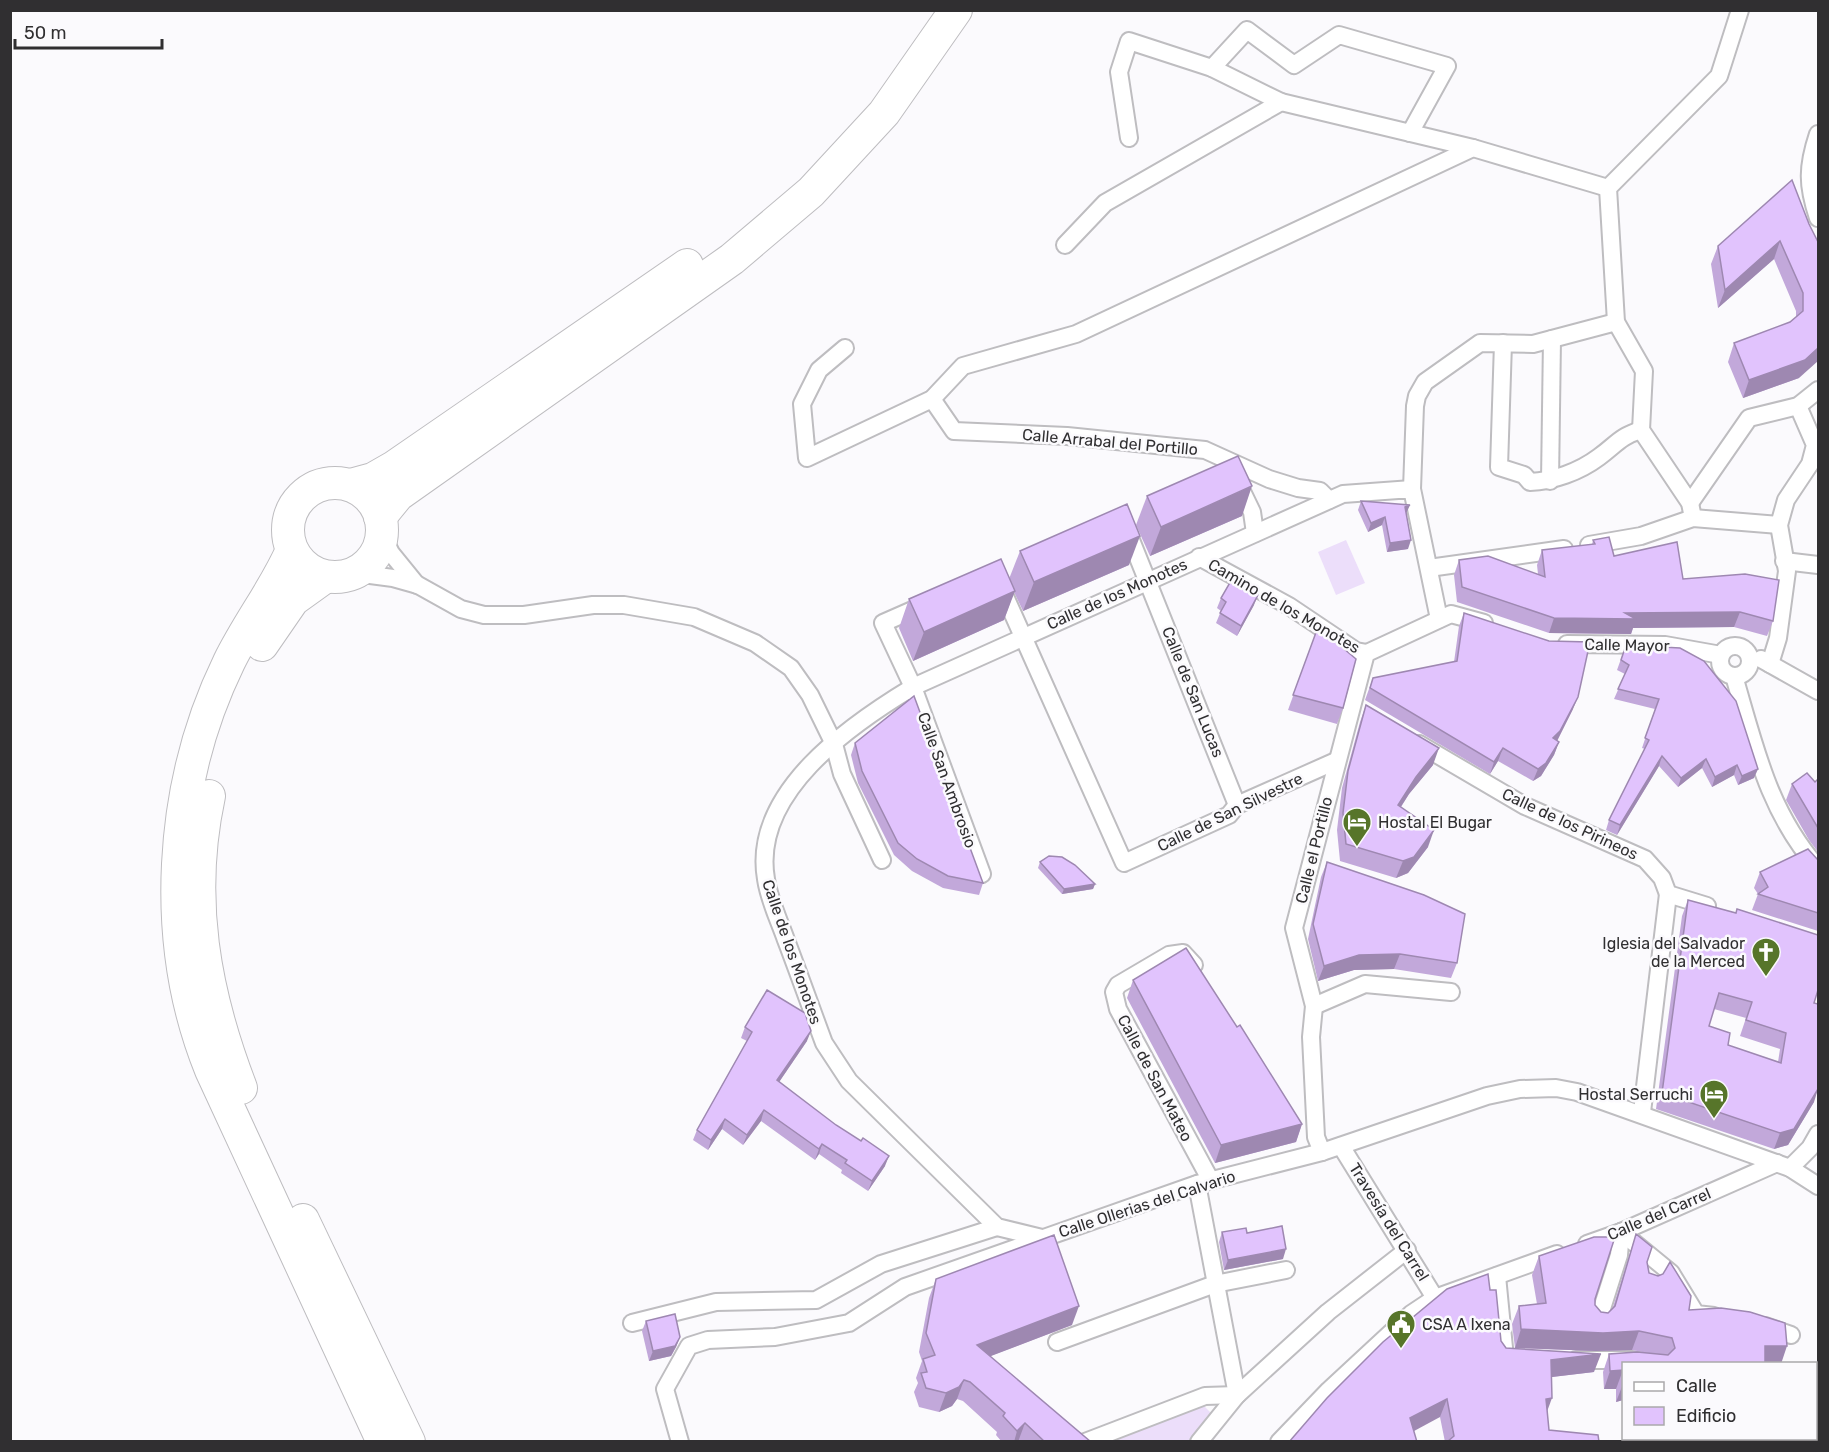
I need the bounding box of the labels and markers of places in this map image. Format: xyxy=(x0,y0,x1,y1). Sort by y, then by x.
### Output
hotel icon: Hostal El Bugar xyxy=(1341,806,1373,848)
place label: Hostal El Bugar xyxy=(1378,813,1492,832)
place label: Iglesia del Salvador de la Merced xyxy=(1602,934,1745,971)
church icon: Iglesia del Salvador de la Merced xyxy=(1750,936,1782,978)
hotel icon: Hostal Serruchi xyxy=(1698,1078,1730,1120)
place label: Hostal Serruchi xyxy=(1578,1085,1693,1104)
public building icon: CSA A Ixena xyxy=(1385,1308,1417,1350)
place label: CSA A Ixena xyxy=(1422,1315,1511,1334)

